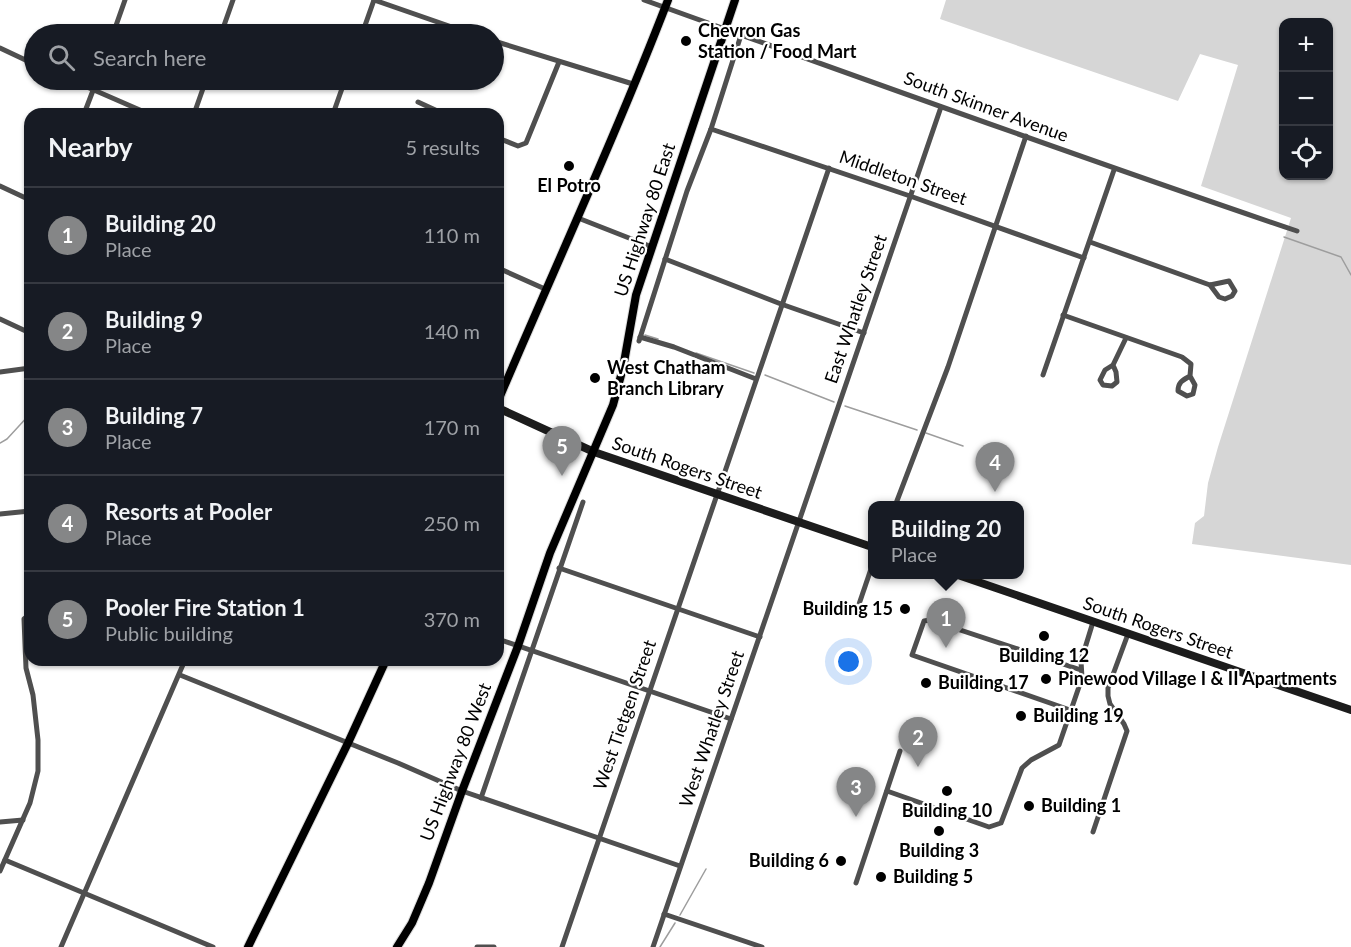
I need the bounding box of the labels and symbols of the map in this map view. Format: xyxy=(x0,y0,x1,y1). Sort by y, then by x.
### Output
place label: Chevron Gas Station / Food Mart xyxy=(698,19,857,62)
marker: Chevron Gas Station / Food Mart xyxy=(679,34,693,48)
street label: South Skinner Avenue xyxy=(901,66,1072,146)
street label: US Highway 80 East xyxy=(609,140,679,299)
street label: Middleton Street xyxy=(837,145,970,209)
marker: El Potro xyxy=(562,159,576,173)
place label: El Potro xyxy=(537,174,601,196)
street label: East Whatley Street xyxy=(819,231,891,386)
place label: West Chatham Branch Library xyxy=(607,356,726,399)
marker: West Chatham Branch Library xyxy=(588,371,602,385)
pin: 5 xyxy=(542,426,582,476)
street label: South Rogers Street xyxy=(610,431,766,503)
pin: 4 xyxy=(976,442,1014,492)
street label: South Rogers Street xyxy=(1081,591,1237,663)
place label: Building 15 xyxy=(802,597,893,619)
pin: 1 xyxy=(926,598,966,648)
marker: Building 15 xyxy=(898,602,912,616)
marker: Building 12 xyxy=(1037,629,1051,643)
street label: West Tietgen Street xyxy=(588,636,660,792)
place label: Building 12 xyxy=(999,644,1089,666)
street label: West Whatley Street xyxy=(674,647,748,810)
your location xyxy=(834,647,863,676)
place label: Pinewood Village I & II Apartments xyxy=(1058,667,1337,689)
place label: Building 17 xyxy=(938,671,1029,693)
marker: Pinewood Village I & II Apartments xyxy=(1039,672,1053,686)
marker: Building 17 xyxy=(919,676,933,690)
street label: US Highway 80 West xyxy=(415,679,496,844)
place label: Building 19 xyxy=(1033,704,1124,726)
marker: Building 19 xyxy=(1014,709,1028,723)
pin: 2 xyxy=(898,718,938,767)
pin: 3 xyxy=(836,768,876,817)
marker: Building 10 xyxy=(940,784,954,798)
place label: Building 1 xyxy=(1041,794,1121,816)
place label: Building 10 xyxy=(902,799,992,821)
marker: Building 1 xyxy=(1022,799,1036,813)
marker: Building 3 xyxy=(932,824,946,838)
place label: Building 3 xyxy=(899,839,979,861)
place label: Building 6 xyxy=(749,849,829,871)
marker: Building 6 xyxy=(834,854,848,868)
place label: Building 5 xyxy=(893,865,973,887)
marker: Building 5 xyxy=(874,870,888,884)

